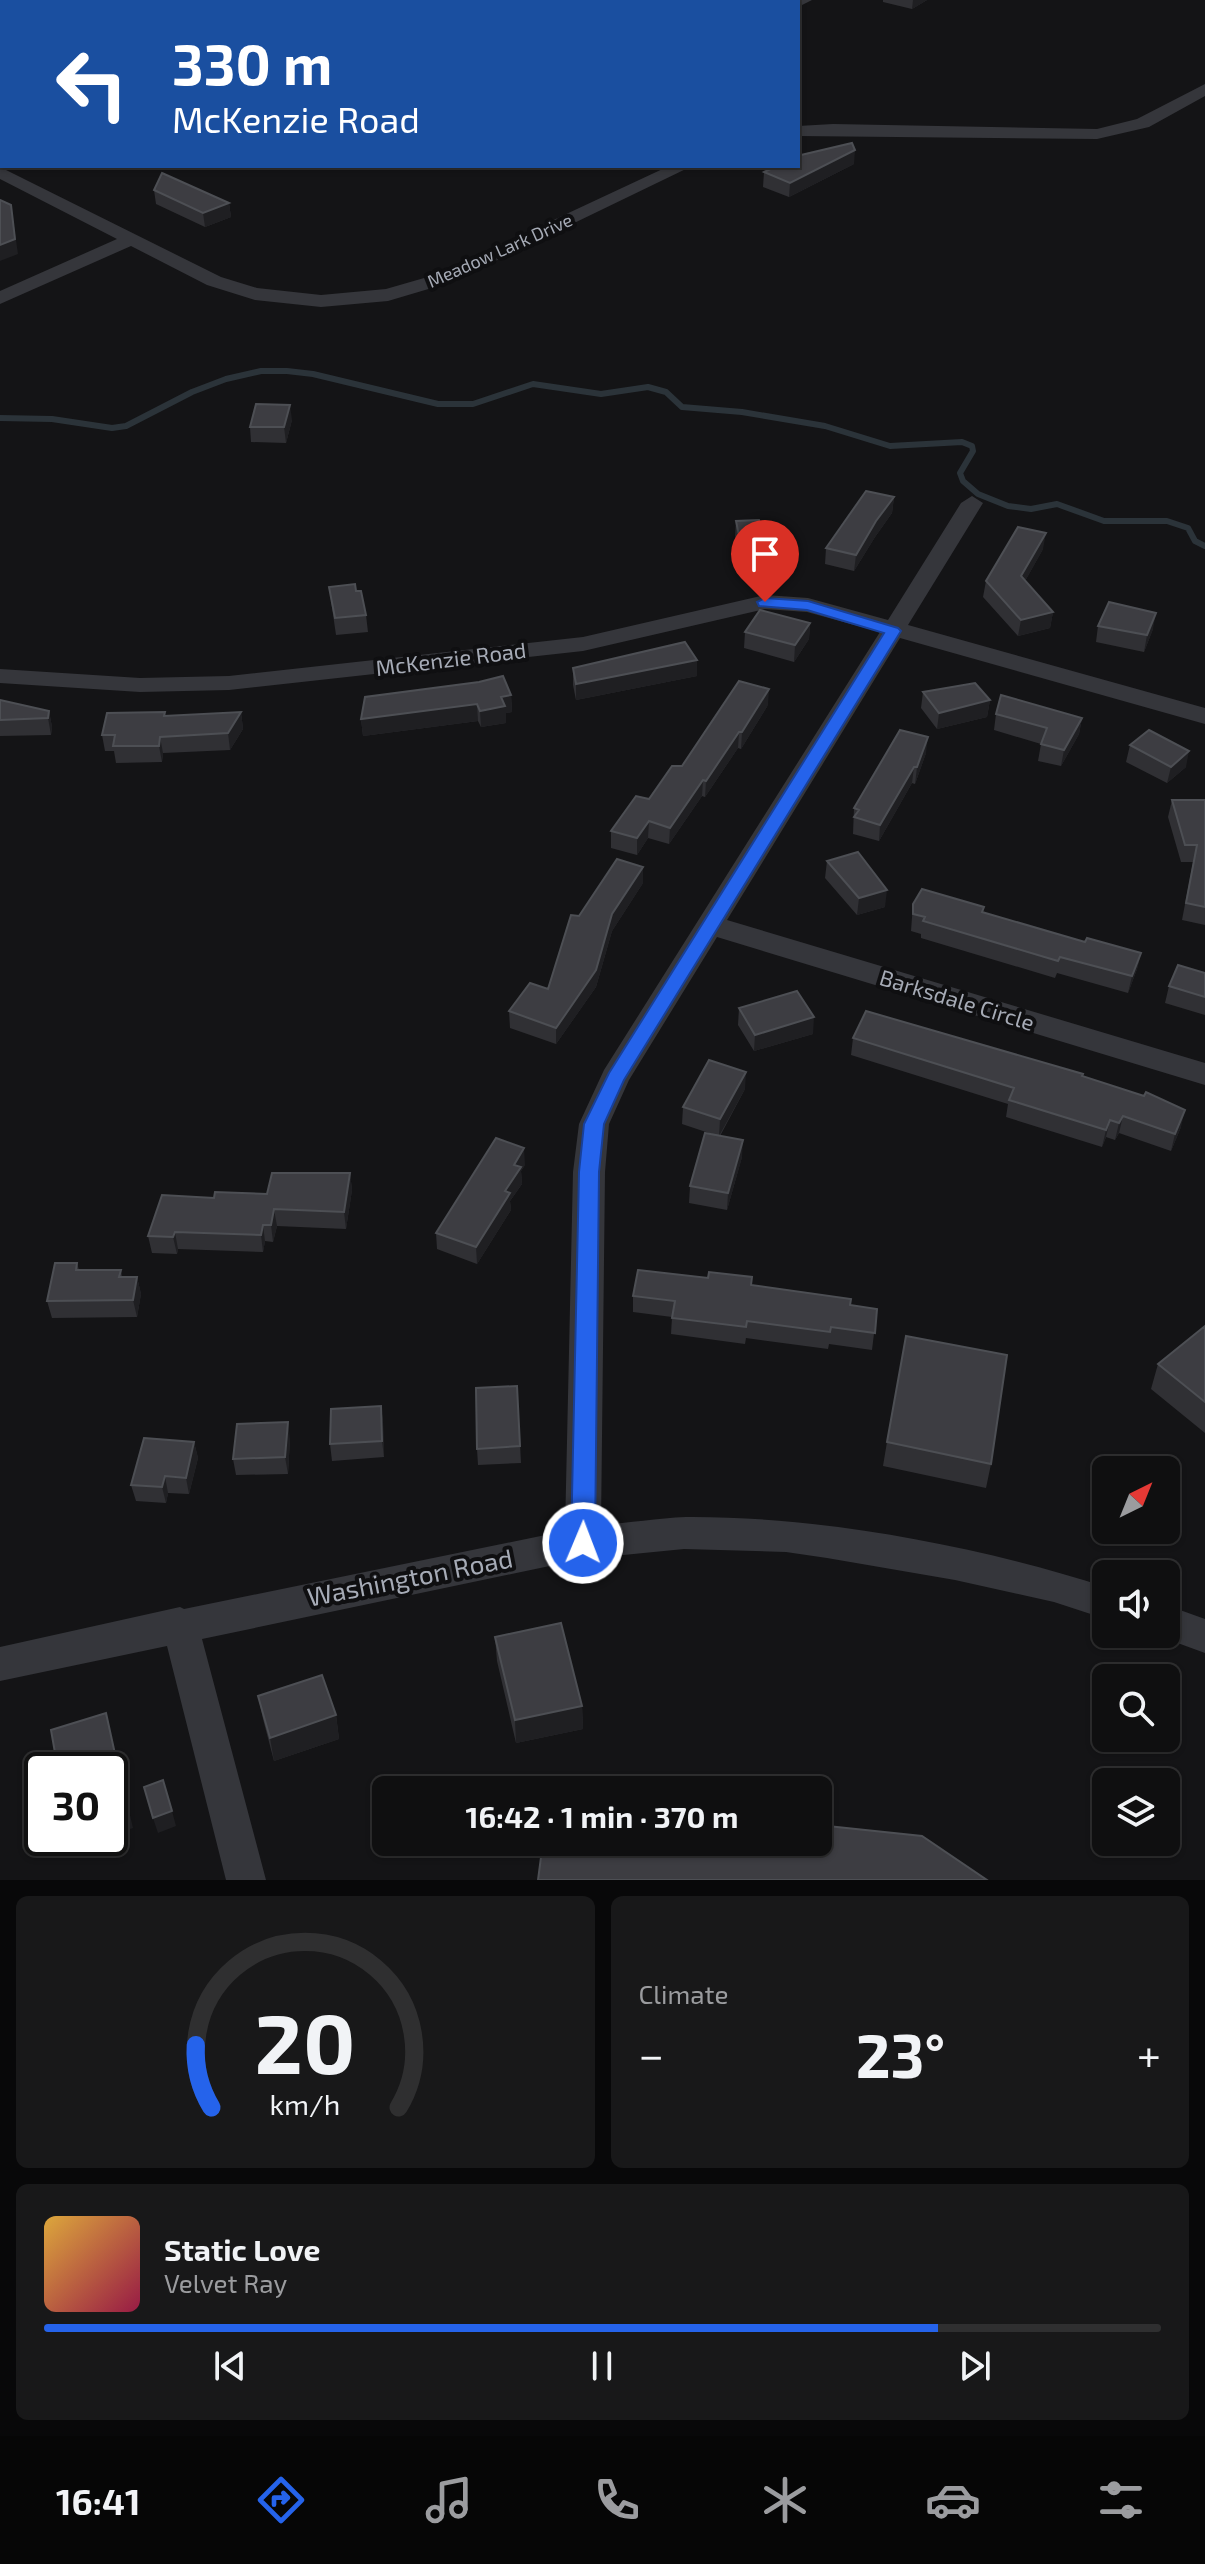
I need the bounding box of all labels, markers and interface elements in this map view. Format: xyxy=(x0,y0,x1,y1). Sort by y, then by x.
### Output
text: 330 m xyxy=(172,29,332,96)
icon: left xyxy=(40,32,144,136)
text: McKenzie Road xyxy=(172,97,420,140)
street label: Meadow Lark Drive xyxy=(424,208,576,292)
pin xyxy=(731,520,799,602)
icon: arrive xyxy=(743,532,787,576)
street label: McKenzie Road xyxy=(374,636,528,680)
street label: Barksdale Circle xyxy=(877,963,1038,1035)
north arrow xyxy=(1092,1456,1180,1544)
map controls xyxy=(1092,1456,1180,1856)
position arrow xyxy=(541,1501,625,1585)
street label: Washington Road xyxy=(304,1541,515,1612)
button: sound xyxy=(1092,1560,1180,1648)
button: search xyxy=(1092,1664,1180,1752)
speed limit sign: 30 xyxy=(24,1752,128,1856)
button: layers xyxy=(1092,1768,1180,1856)
text: 16:42 · 1 min · 370 m xyxy=(466,1798,738,1834)
text: Climate xyxy=(639,1978,728,2009)
text: 20 xyxy=(255,1991,356,2091)
text: 23° xyxy=(856,2018,945,2090)
text: − xyxy=(639,2027,664,2080)
text: + xyxy=(1137,2027,1161,2080)
text: km/h xyxy=(270,2086,341,2121)
text: Static Love xyxy=(164,2231,320,2267)
text: Velvet Ray xyxy=(164,2267,287,2298)
icon: previous xyxy=(208,2344,252,2388)
icon: pause xyxy=(580,2344,624,2388)
icon: next xyxy=(953,2344,997,2388)
icon: directions xyxy=(253,2472,309,2528)
icon: music xyxy=(421,2472,477,2528)
icon: phone xyxy=(589,2472,645,2528)
icon: climate xyxy=(757,2472,813,2528)
icon: car xyxy=(925,2472,981,2528)
icon: filters xyxy=(1093,2472,1149,2528)
text: 16:41 xyxy=(56,2479,141,2522)

